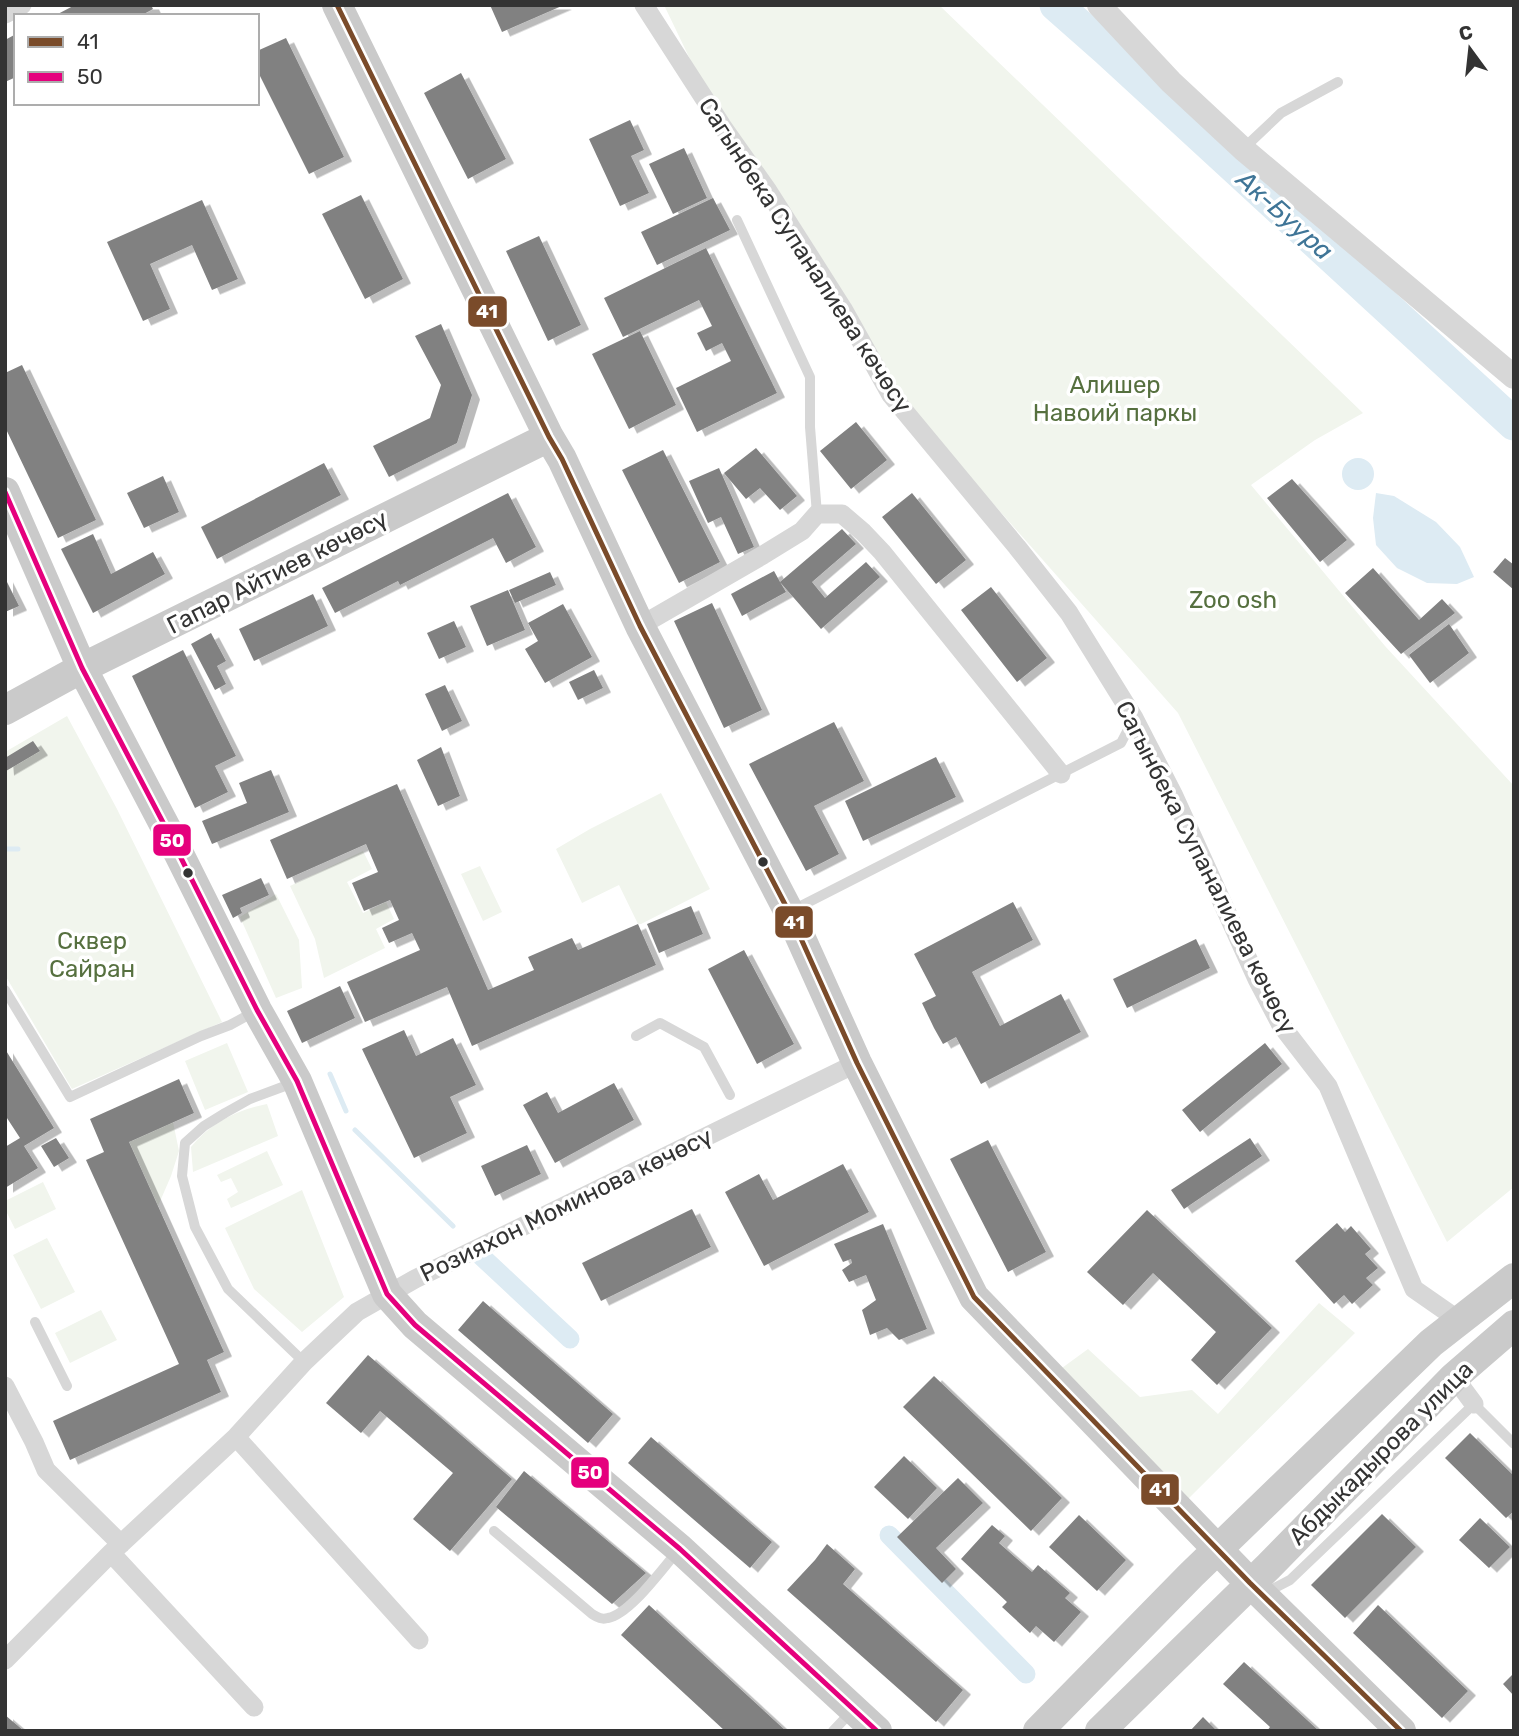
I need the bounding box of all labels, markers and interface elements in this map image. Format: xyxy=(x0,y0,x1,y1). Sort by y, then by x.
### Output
legend xyxy=(14,14,259,105)
north arrow xyxy=(1435,14,1505,84)
text: С xyxy=(1456,20,1475,46)
text: 41 xyxy=(77,29,99,54)
text: 50 xyxy=(77,64,103,89)
street label: Сагынбека Супаналиева көчөсү xyxy=(693,93,917,418)
water label: Ак-Буура xyxy=(1229,163,1339,267)
line badge: 41 xyxy=(467,295,508,328)
text: 41 xyxy=(476,300,498,323)
park label: Алишер Навоий паркы xyxy=(1033,371,1197,427)
street label: Гапар Айтиев көчөсү xyxy=(162,504,392,640)
park label: Zoo osh xyxy=(1189,586,1277,614)
street label: Сагынбека Супаналиева көчөсү xyxy=(1110,696,1302,1038)
line badge: 50 xyxy=(152,823,192,857)
text: 50 xyxy=(159,829,185,852)
unlabelled marker xyxy=(756,855,770,869)
unlabelled marker xyxy=(181,866,195,880)
line badge: 41 xyxy=(774,905,814,939)
text: 41 xyxy=(783,911,805,934)
park label: Сквер Сайран xyxy=(49,927,135,983)
street label: Розияхон Моминова көчөсү xyxy=(416,1122,717,1288)
street label: Абдыкадырова улица xyxy=(1283,1355,1479,1551)
line badge: 50 xyxy=(570,1456,610,1489)
text: 50 xyxy=(577,1461,603,1484)
line badge: 41 xyxy=(1140,1473,1180,1506)
text: 41 xyxy=(1149,1478,1171,1501)

